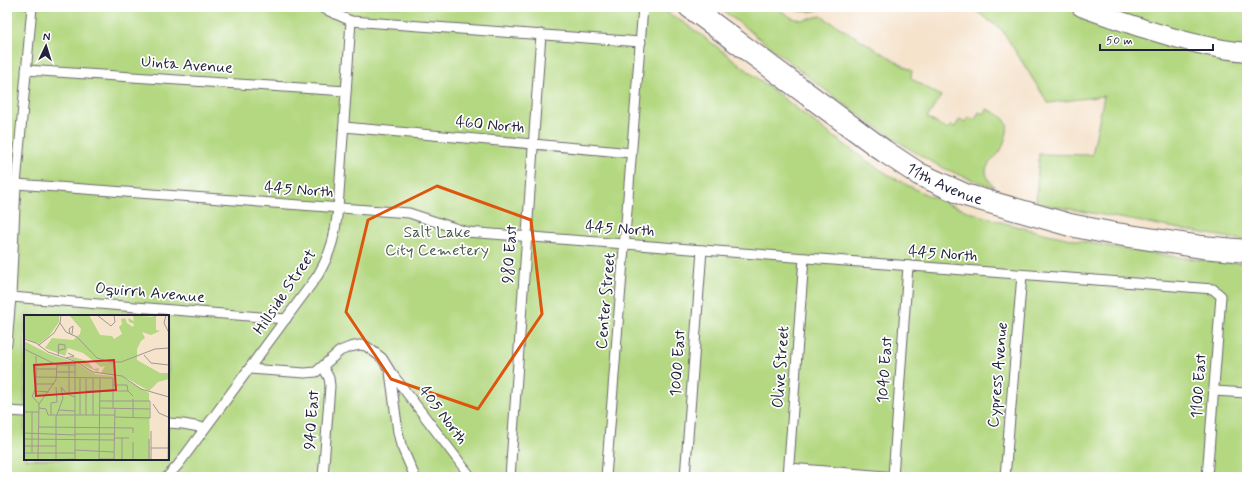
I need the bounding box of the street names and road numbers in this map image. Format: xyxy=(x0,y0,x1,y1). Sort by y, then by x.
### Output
street label: Uinta Avenue xyxy=(140,51,234,79)
street label: 460 North xyxy=(455,112,525,138)
street label: 11th Avenue xyxy=(902,158,985,210)
street label: 445 North xyxy=(264,177,334,203)
street label: 445 North xyxy=(585,216,655,242)
street label: 980 East xyxy=(497,224,523,284)
street label: 445 North xyxy=(908,241,978,267)
street label: Hillside Street xyxy=(249,245,322,339)
street label: Center Street xyxy=(591,252,621,350)
street label: Oquirrh Avenue xyxy=(94,278,206,308)
street label: Cypress Avenue xyxy=(983,321,1013,429)
street label: Olive Street xyxy=(768,325,794,409)
street label: 1000 East xyxy=(665,329,691,397)
street label: 1040 East xyxy=(872,336,898,404)
street label: 1100 East xyxy=(1186,353,1212,419)
street label: 405 North xyxy=(414,381,472,449)
street label: 940 East xyxy=(299,389,325,451)

